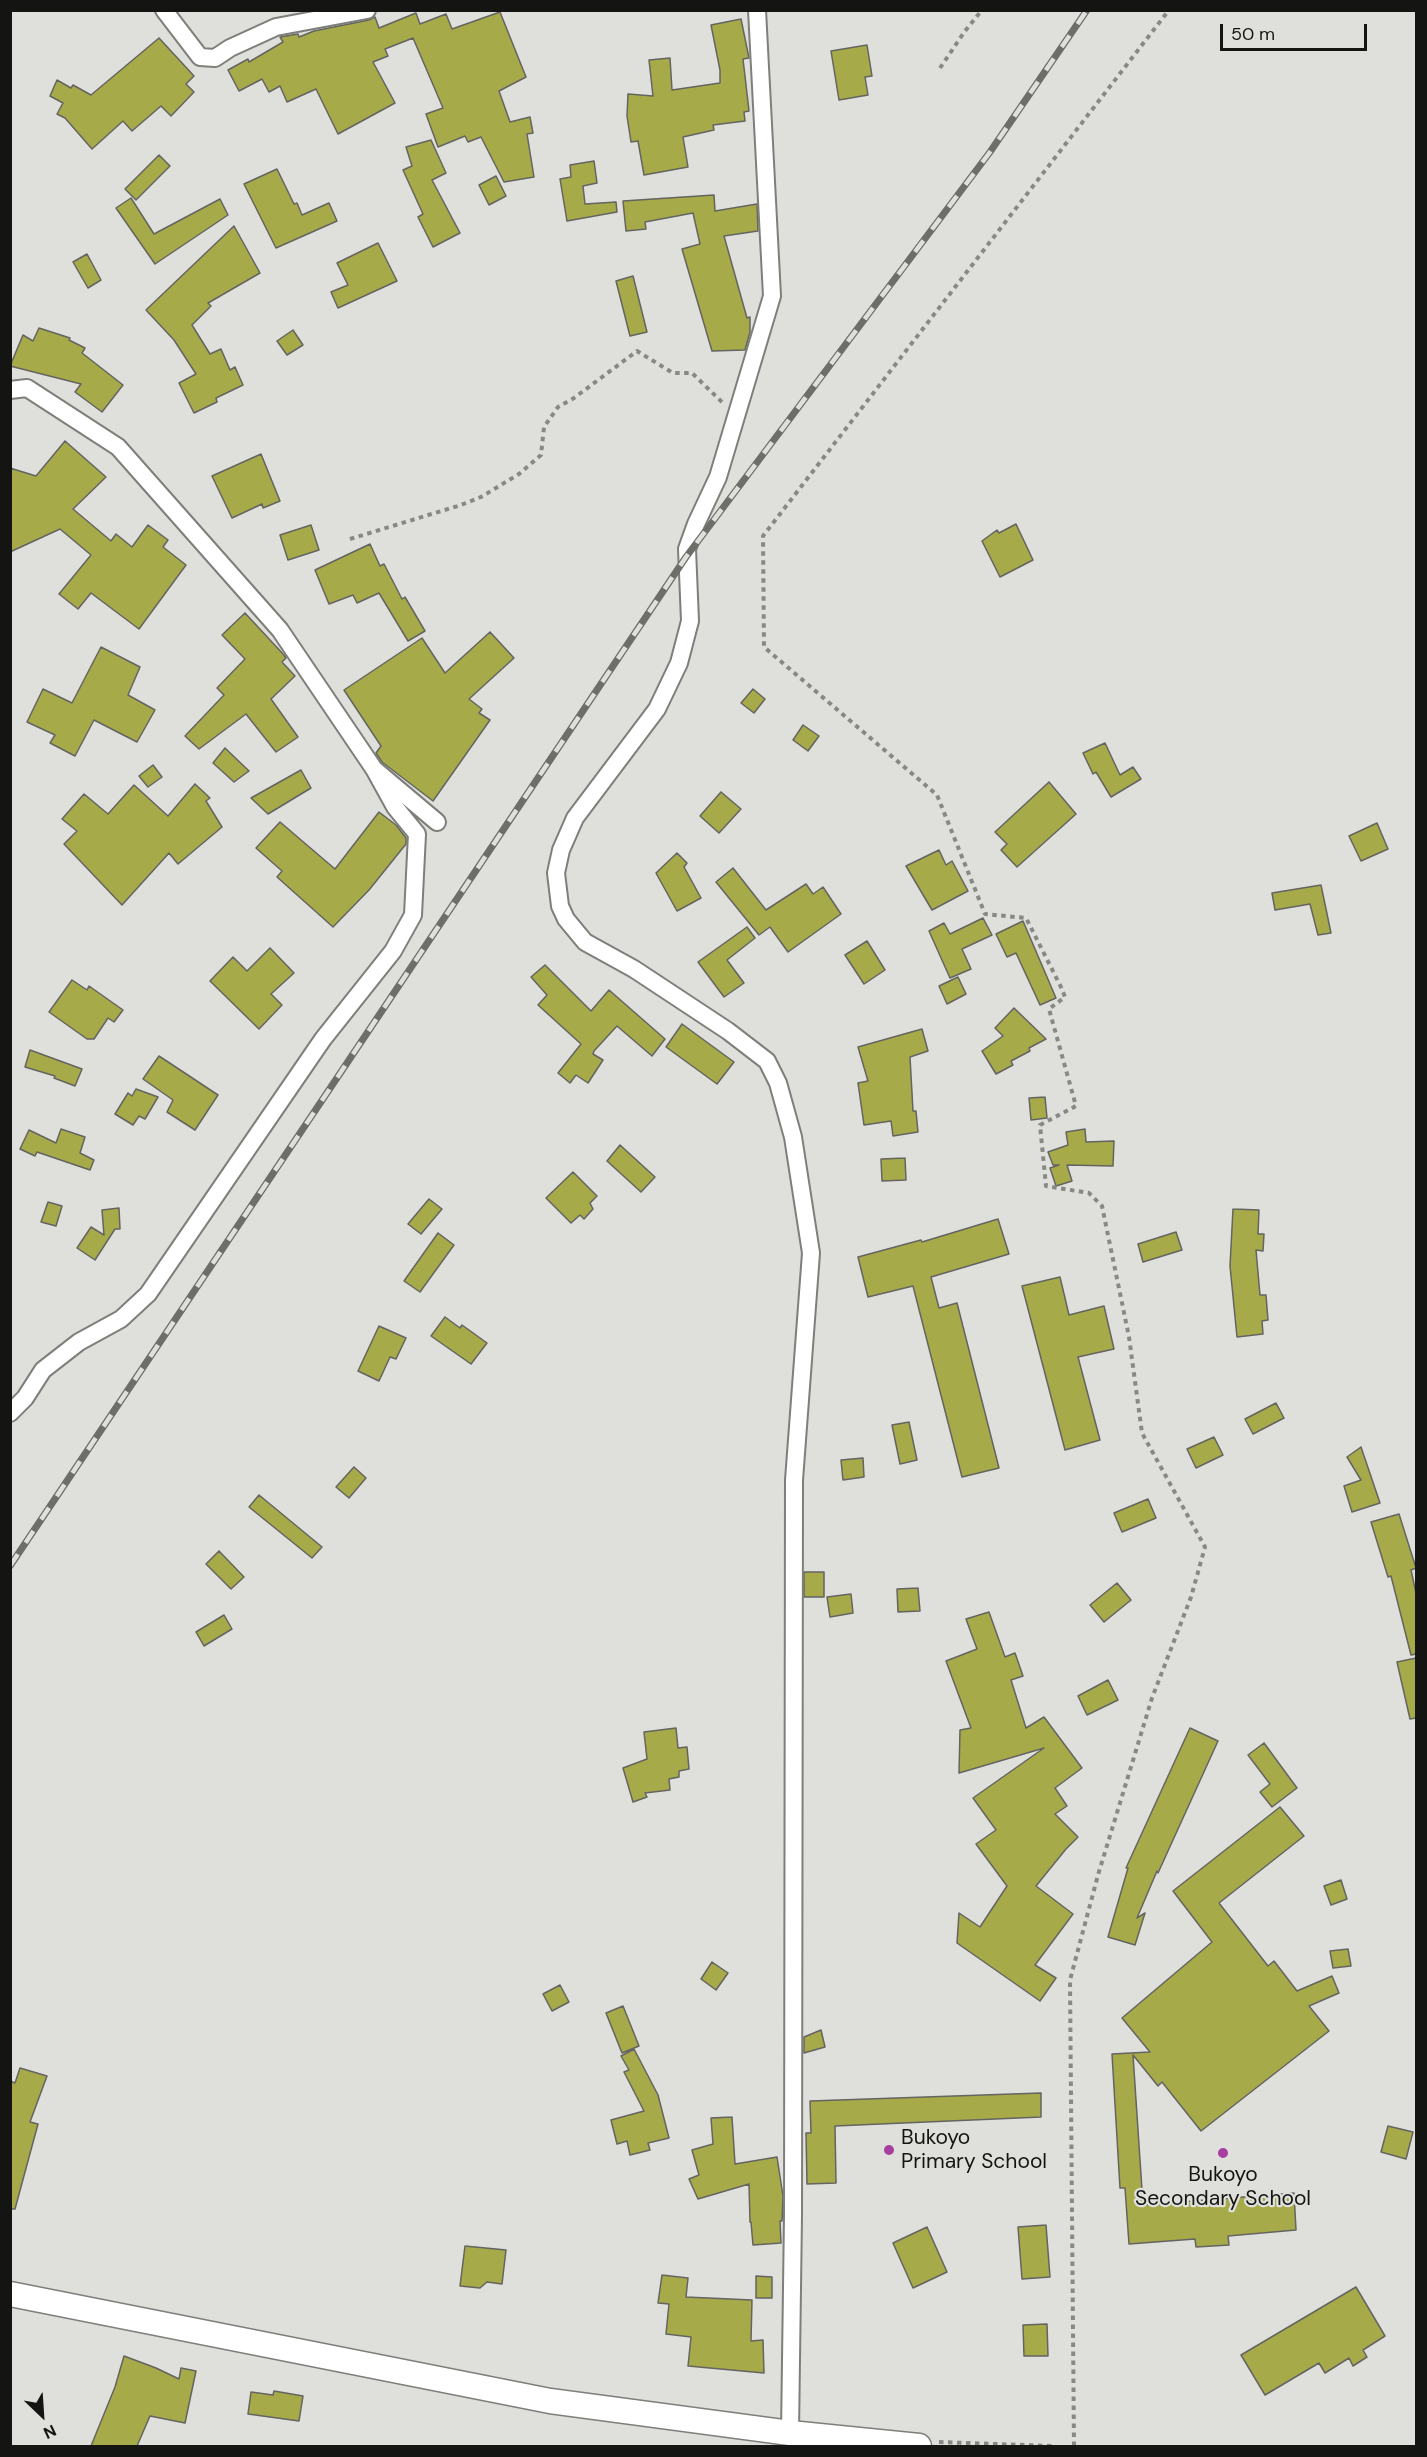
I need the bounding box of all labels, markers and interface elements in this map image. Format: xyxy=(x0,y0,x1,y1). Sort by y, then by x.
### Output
scale bar xyxy=(1223,12,1370,50)
text: 50 m xyxy=(1231,22,1275,46)
place label: Bukoyo Primary School xyxy=(901,2125,1047,2175)
marker: Bukoyo Primary School xyxy=(882,2143,896,2157)
marker: Bukoyo Secondary School xyxy=(1216,2146,1230,2160)
place label: Bukoyo Secondary School xyxy=(1135,2162,1311,2212)
north arrow xyxy=(12,2385,72,2445)
text: N xyxy=(40,2420,60,2444)

